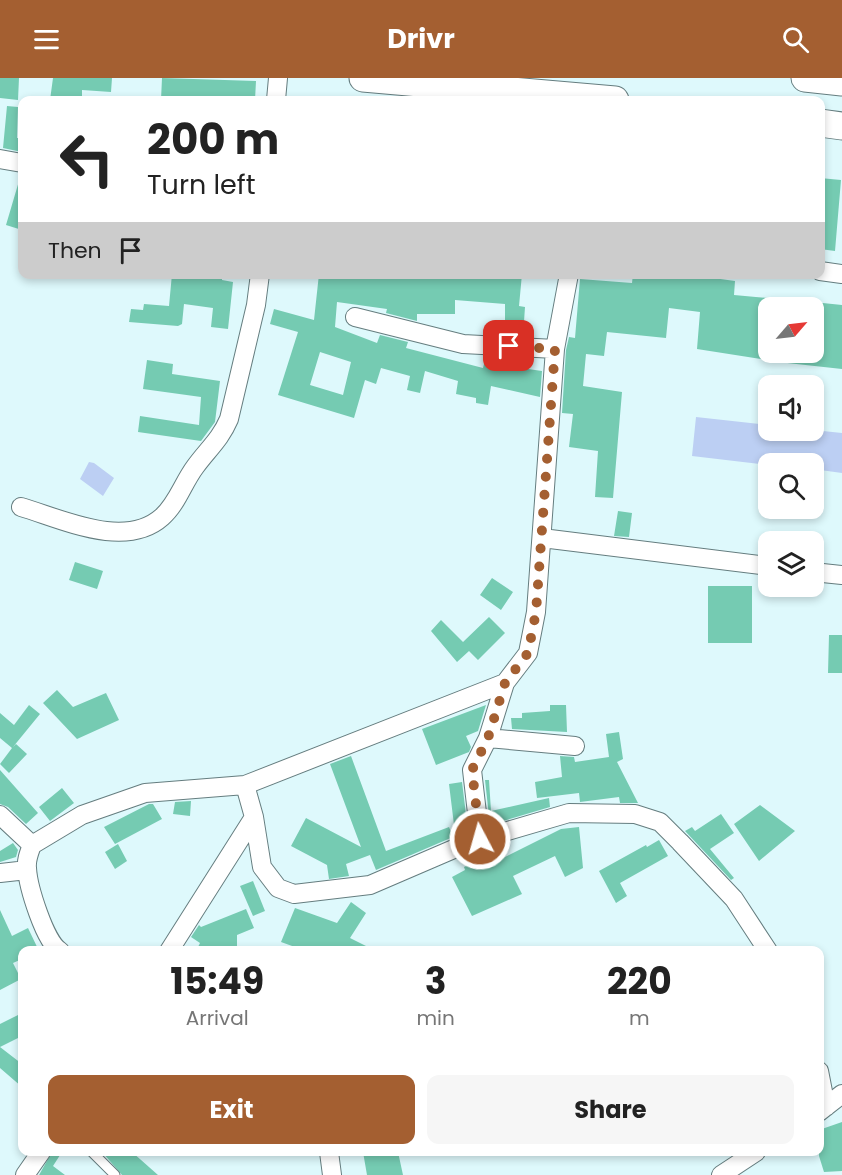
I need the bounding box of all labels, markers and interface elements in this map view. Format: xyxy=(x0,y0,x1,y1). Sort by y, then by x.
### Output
text: Drivr xyxy=(387,20,455,57)
icon: menu xyxy=(30,23,63,56)
icon: search xyxy=(779,23,812,56)
text: 200 m xyxy=(147,110,279,169)
icon: left xyxy=(48,120,126,198)
text: Turn left xyxy=(147,166,256,203)
icon: arrive xyxy=(114,234,147,267)
text: Then xyxy=(48,235,102,266)
north arrow xyxy=(758,297,824,363)
map controls xyxy=(758,297,824,597)
pin xyxy=(483,320,534,371)
icon: arrive xyxy=(492,329,525,362)
button: sound xyxy=(758,375,824,441)
button: search xyxy=(758,453,824,519)
button: layers xyxy=(758,531,824,597)
position arrow xyxy=(448,807,512,871)
text: 15:49 xyxy=(170,956,264,1007)
text: 3 xyxy=(425,956,446,1007)
text: 220 xyxy=(607,956,672,1007)
text: Arrival xyxy=(186,1004,249,1032)
text: min xyxy=(416,1004,455,1032)
text: m xyxy=(629,1004,650,1032)
button: Exit xyxy=(48,1075,415,1144)
button: Share xyxy=(427,1075,794,1144)

